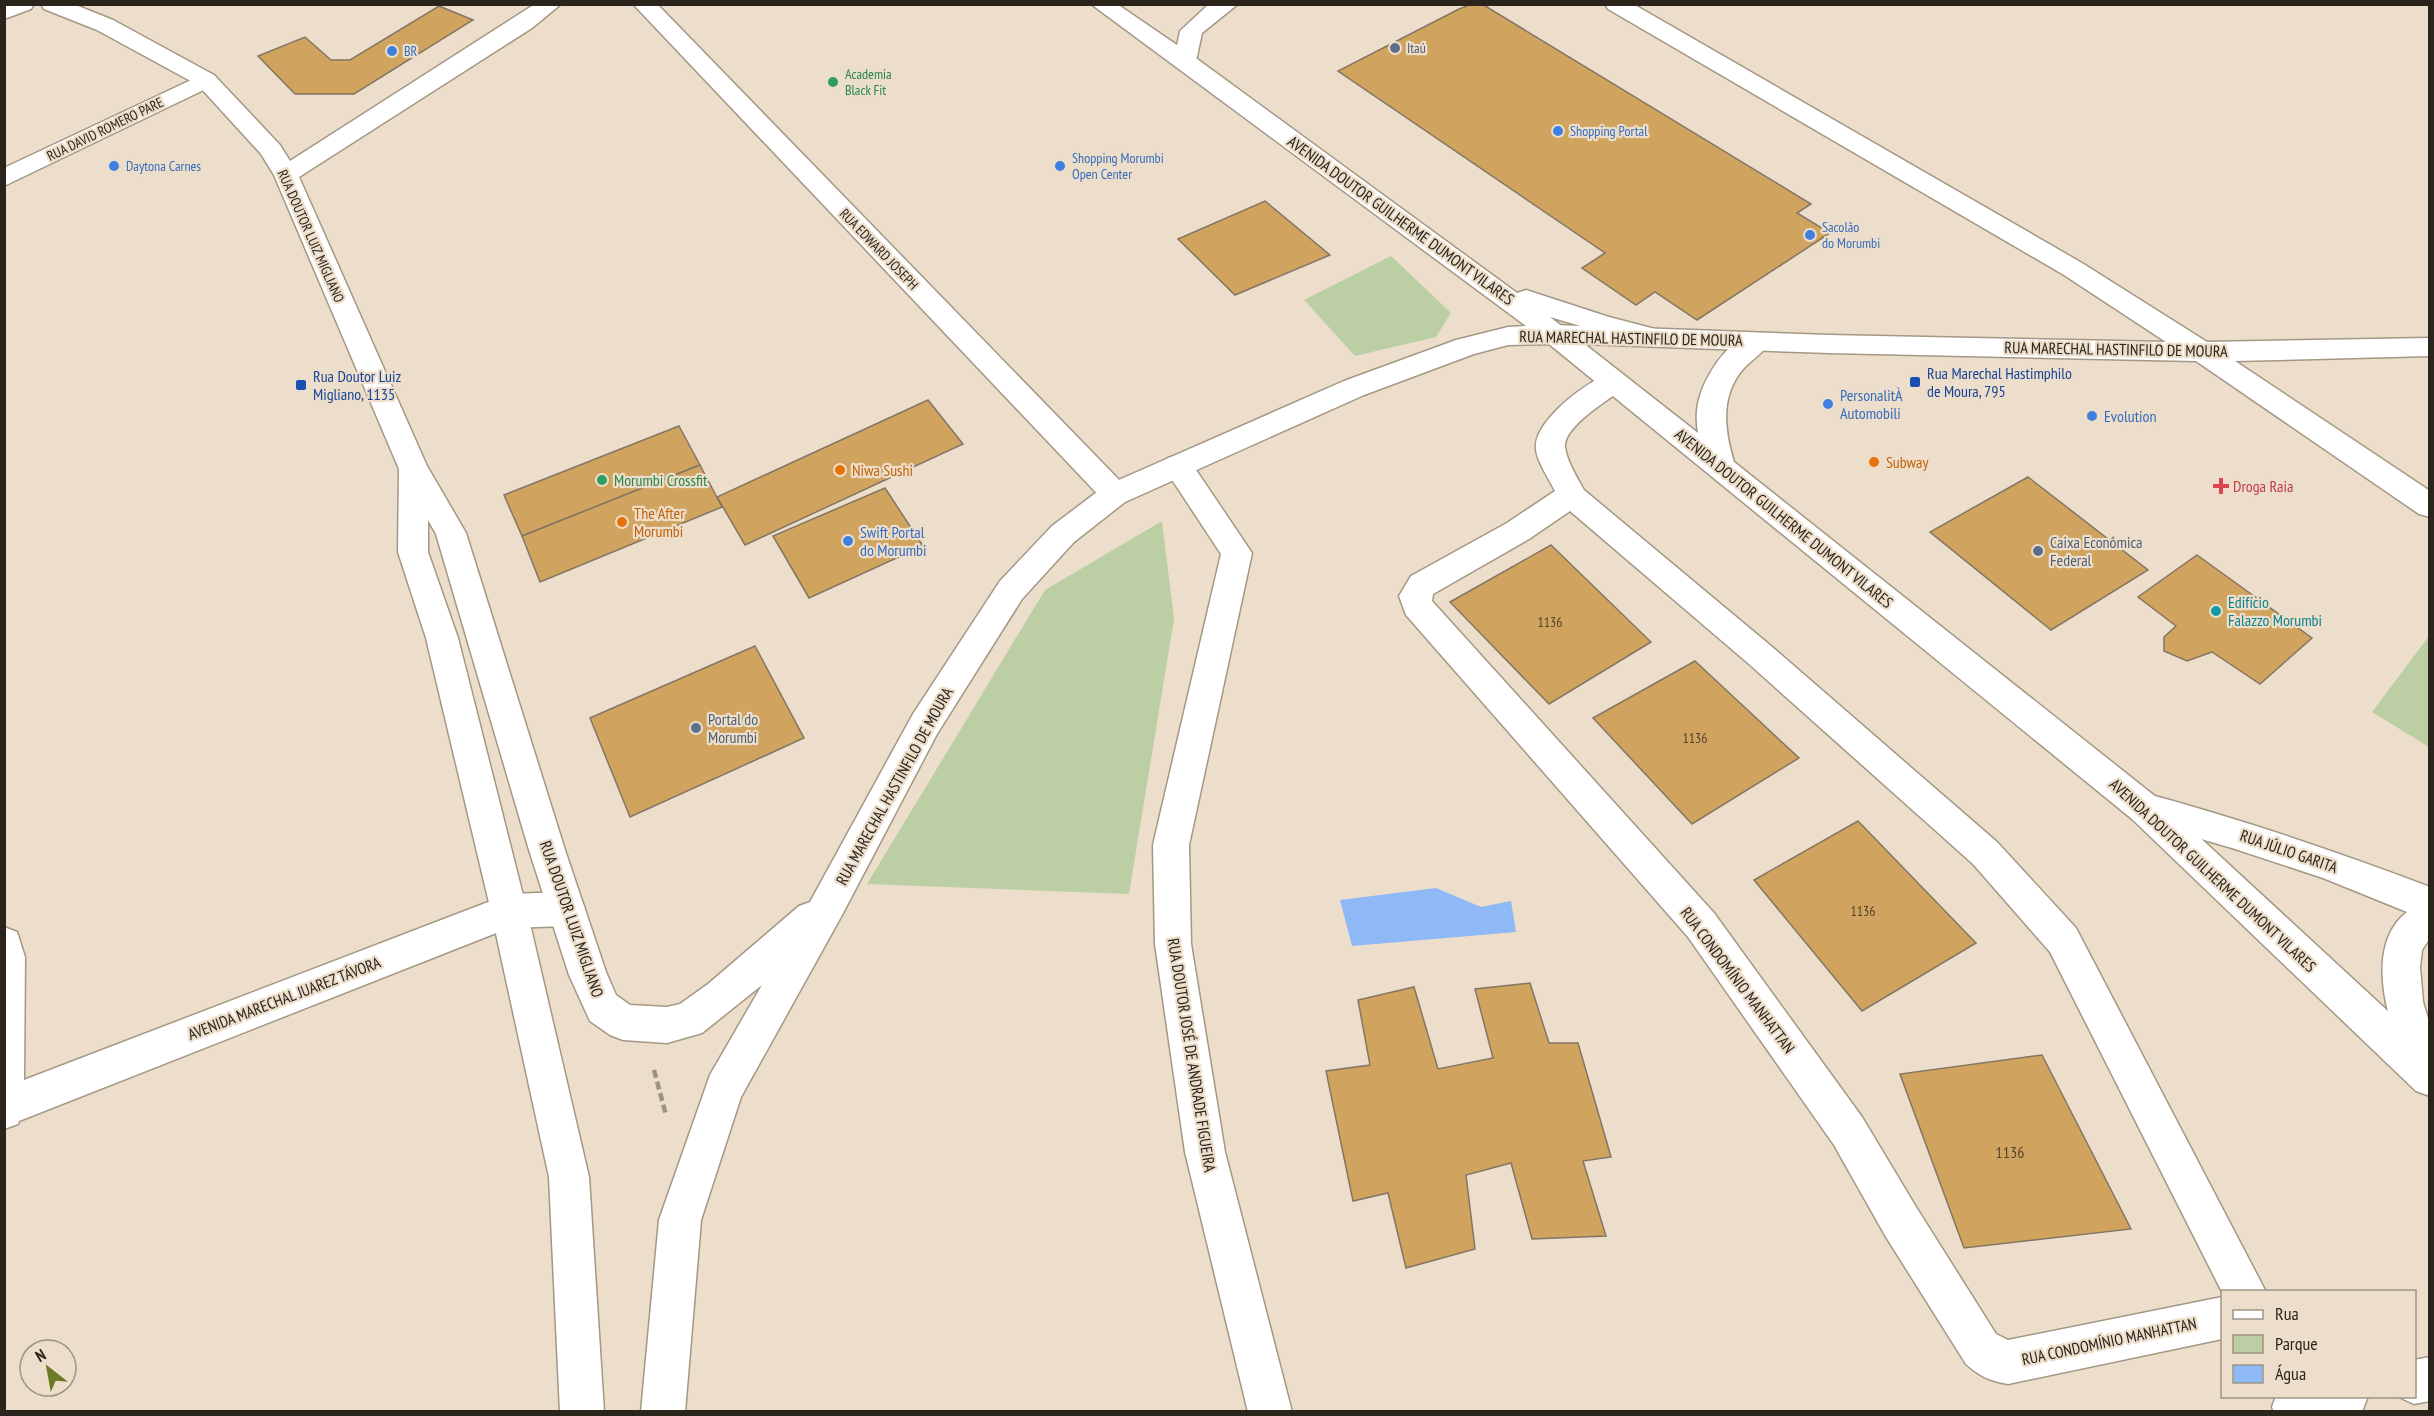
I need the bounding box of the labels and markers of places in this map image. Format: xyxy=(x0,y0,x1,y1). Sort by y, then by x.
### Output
place label: Itaú xyxy=(1407,39,1426,57)
marker: Itaú xyxy=(1388,41,1402,55)
place label: BR xyxy=(404,42,418,60)
marker: BR xyxy=(385,44,399,58)
place label: Academia Black Fit xyxy=(845,65,892,99)
marker: Academia Black Fit xyxy=(826,75,840,89)
place label: Shopping Portal xyxy=(1570,122,1648,140)
marker: Shopping Portal xyxy=(1551,124,1565,138)
place label: Shopping Morumbi Open Center xyxy=(1072,149,1164,183)
place label: Daytona Carnes xyxy=(126,157,201,175)
marker: Daytona Carnes xyxy=(107,159,121,173)
marker: Shopping Morumbi Open Center xyxy=(1053,159,1067,173)
place label: Sacolão do Morumbi xyxy=(1822,218,1880,252)
marker: Sacolão do Morumbi xyxy=(1803,228,1817,242)
place label: Rua Marechal Hastimphilo de Moura, 795 xyxy=(1927,363,2072,401)
place label: Rua Doutor Luiz Migliano, 1135 xyxy=(313,366,401,404)
marker: Rua Marechal Hastimphilo de Moura, 795 xyxy=(1908,375,1922,389)
marker: Rua Doutor Luiz Migliano, 1135 xyxy=(294,378,308,392)
place label: PersonalitÀ Automobili xyxy=(1840,385,1903,423)
marker: PersonalitÀ Automobili xyxy=(1821,397,1835,411)
place label: Evolution xyxy=(2104,406,2156,426)
marker: Evolution xyxy=(2085,409,2099,423)
place label: Subway xyxy=(1886,452,1928,472)
marker: Subway xyxy=(1867,455,1881,469)
place label: Niwa Sushi xyxy=(852,460,913,480)
marker: Niwa Sushi xyxy=(833,463,847,477)
place label: Morumbi Crossfit xyxy=(614,470,708,490)
marker: Morumbi Crossfit xyxy=(595,473,609,487)
place label: Droga Raia xyxy=(2233,476,2293,496)
marker: Droga Raia xyxy=(2214,479,2228,493)
place label: The After Morumbi xyxy=(634,503,685,541)
marker: The After Morumbi xyxy=(615,515,629,529)
place label: Swift Portal do Morumbi xyxy=(860,522,927,560)
place label: Caixa Econômica Federal xyxy=(2050,532,2143,570)
marker: Swift Portal do Morumbi xyxy=(841,534,855,548)
marker: Caixa Econômica Federal xyxy=(2031,544,2045,558)
place label: Edifício Falazzo Morumbi xyxy=(2228,592,2322,630)
marker: Edifício Falazzo Morumbi xyxy=(2209,604,2223,618)
place label: Portal do Morumbi xyxy=(708,709,758,747)
marker: Portal do Morumbi xyxy=(689,721,703,735)

